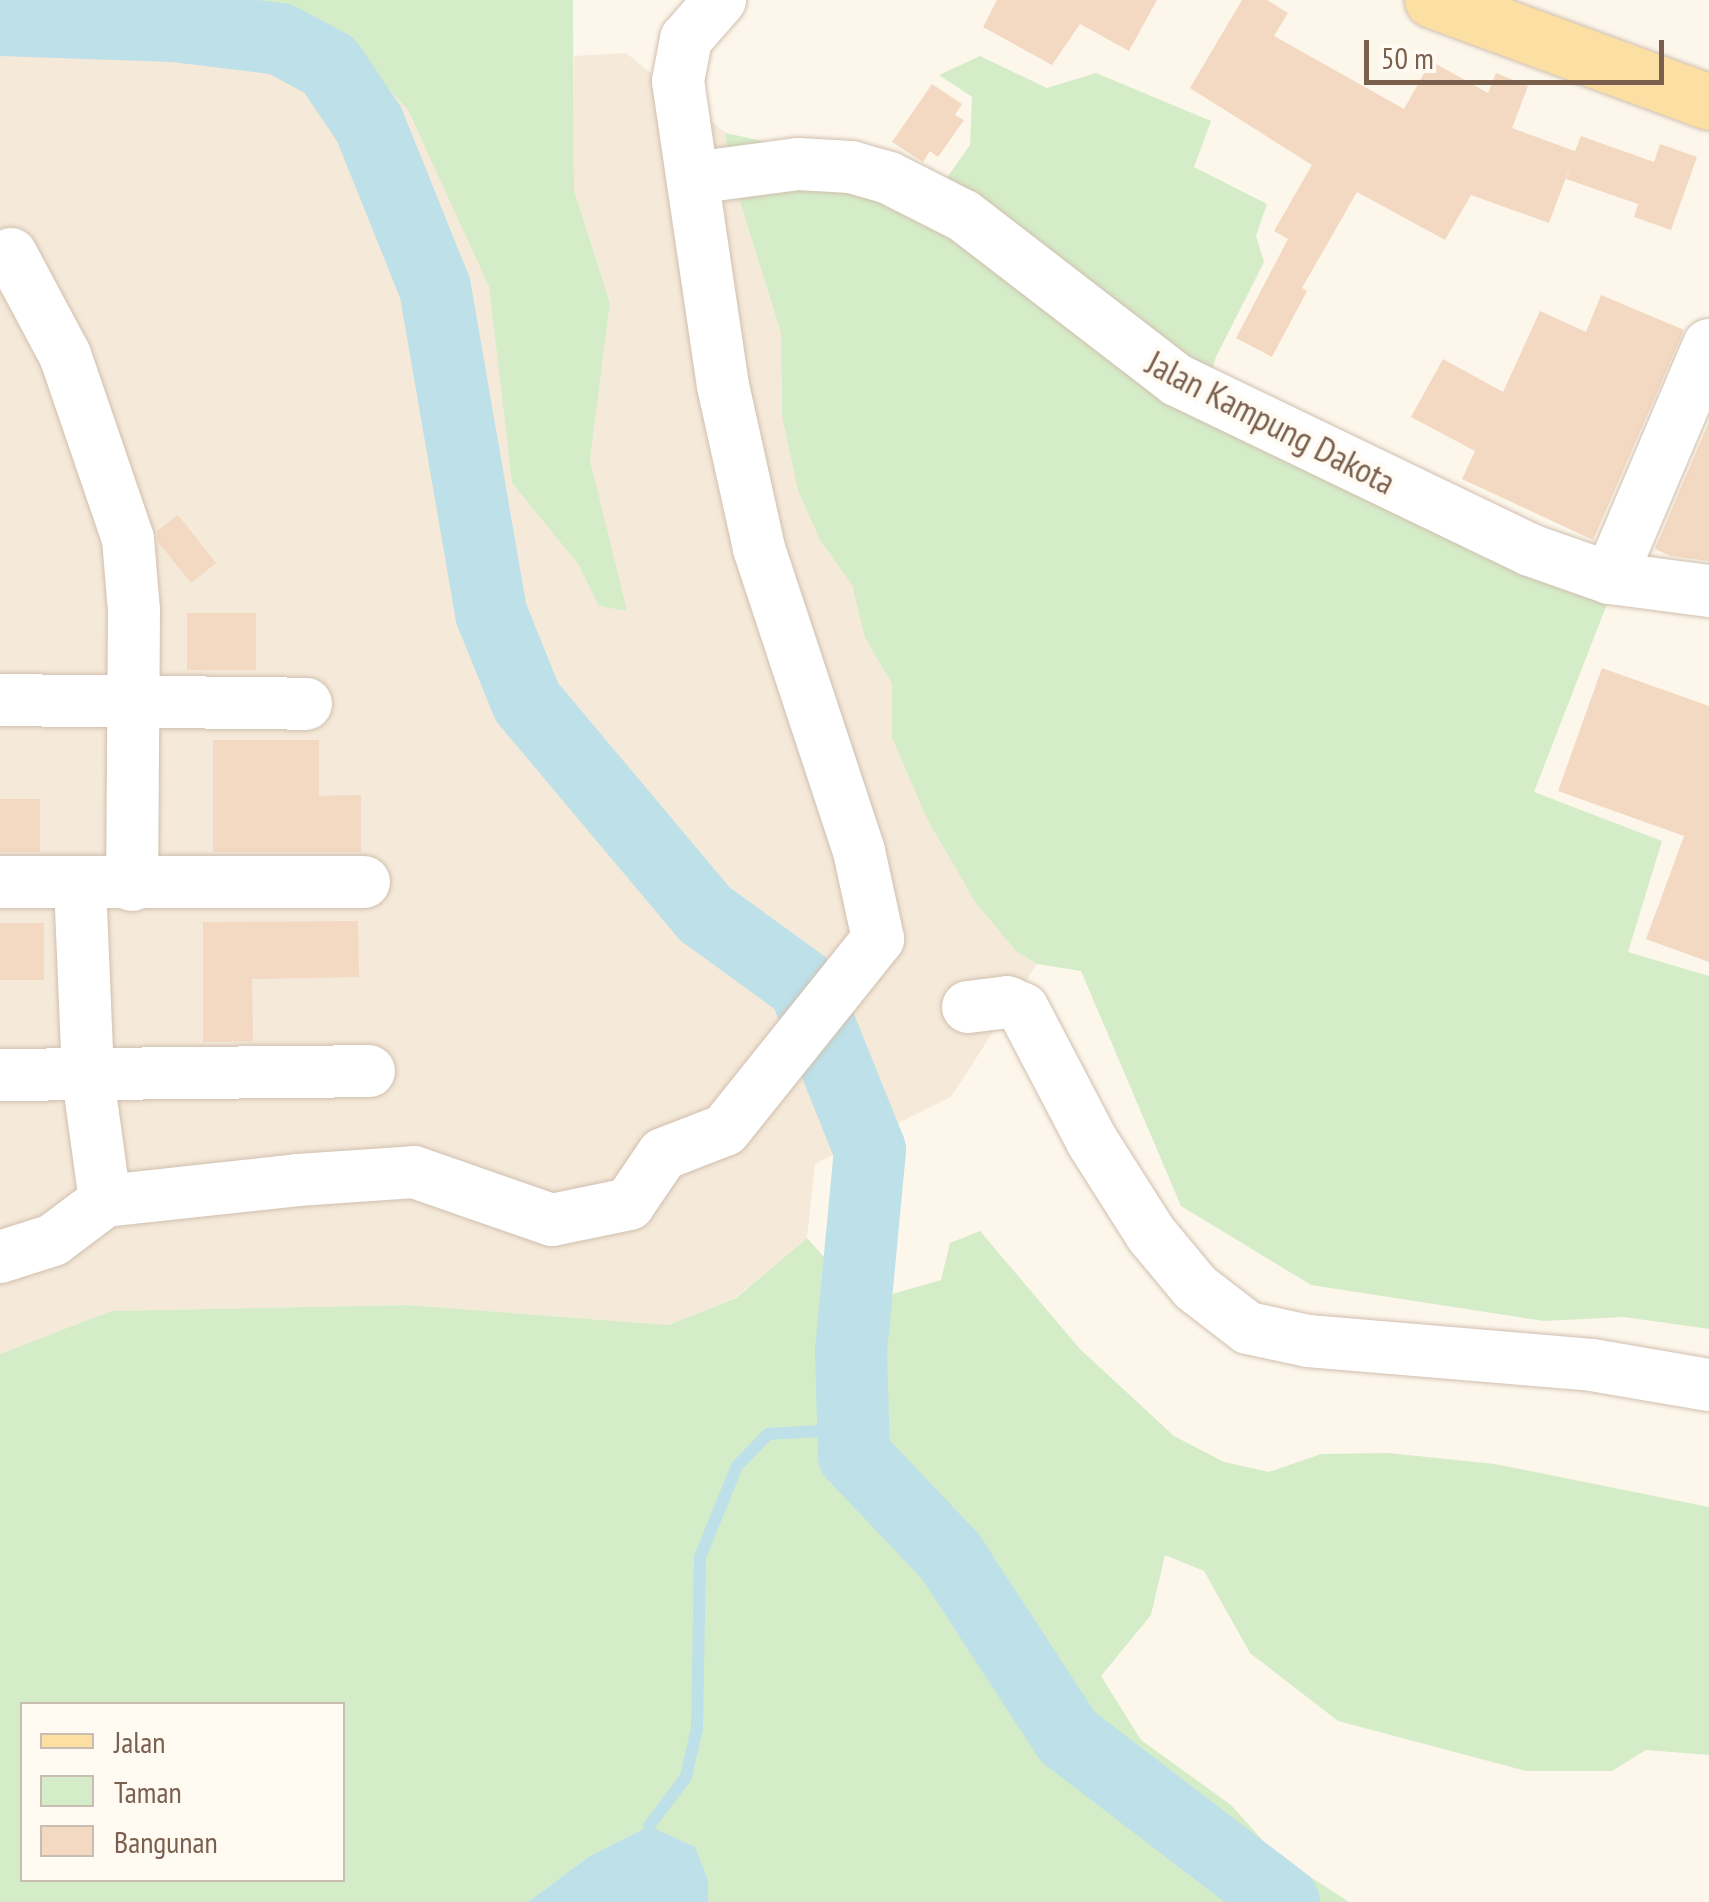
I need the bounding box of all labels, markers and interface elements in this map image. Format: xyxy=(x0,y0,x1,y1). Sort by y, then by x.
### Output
scale bar xyxy=(1369,20,1669,82)
text: 50 m xyxy=(1381,38,1434,77)
street label: Jalan Kampung Dakota xyxy=(1140,341,1402,503)
legend xyxy=(20,1702,345,1882)
text: Jalan xyxy=(114,1722,165,1761)
text: Taman xyxy=(114,1772,182,1811)
text: Bangunan xyxy=(114,1822,218,1861)

